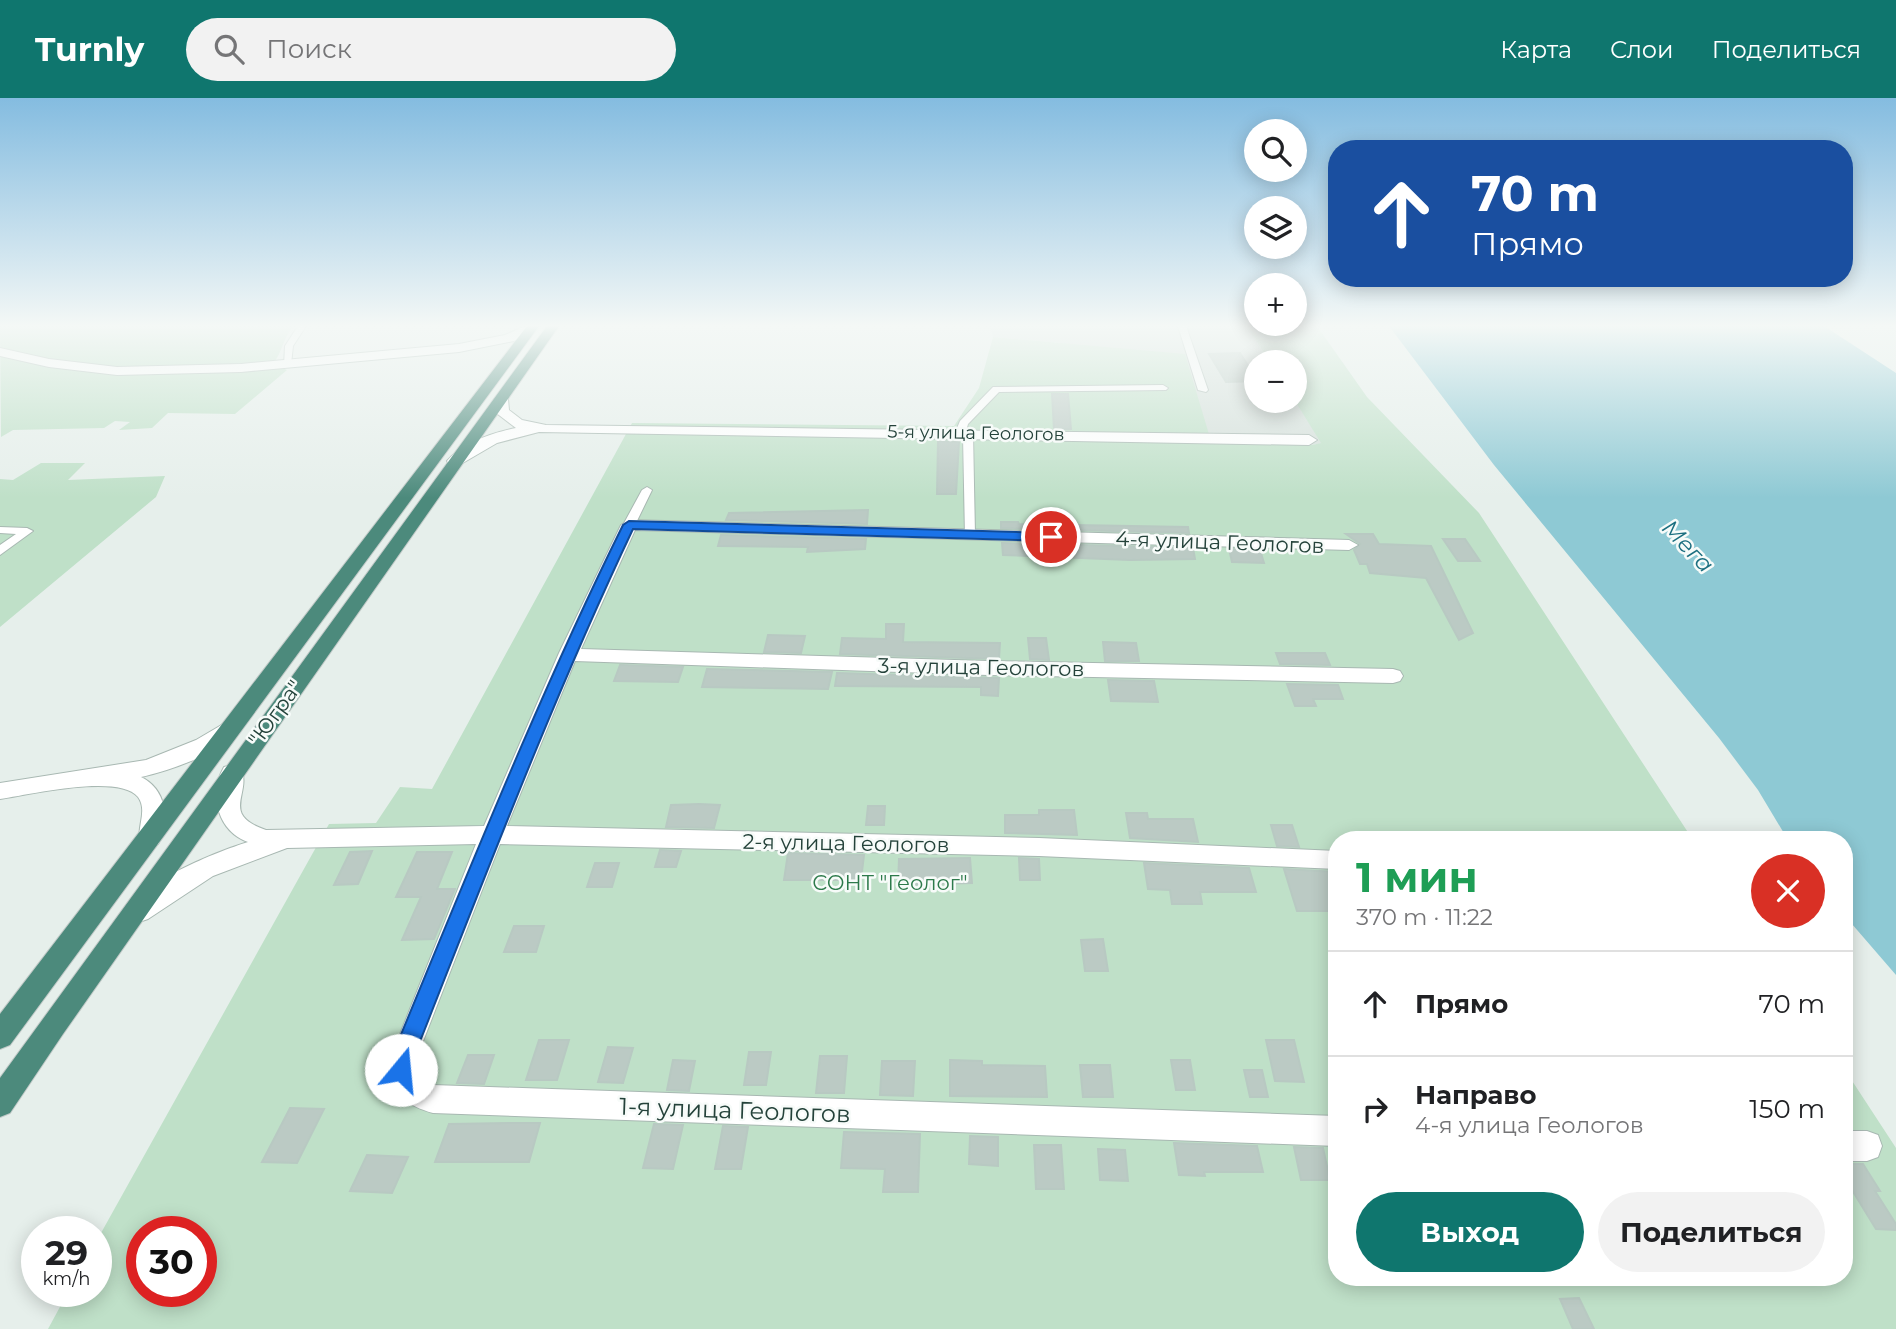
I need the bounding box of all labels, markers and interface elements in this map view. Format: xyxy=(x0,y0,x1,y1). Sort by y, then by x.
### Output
search box xyxy=(186,18,676,81)
text: Turnly xyxy=(35,29,144,69)
icon: search xyxy=(210,30,248,68)
text: Поиск xyxy=(266,33,352,65)
text: Карта xyxy=(1500,35,1572,64)
text: Слои xyxy=(1610,35,1674,64)
text: Поделиться xyxy=(1712,35,1861,64)
map controls xyxy=(1244,119,1307,413)
button: search xyxy=(1244,119,1307,182)
text: 70 m xyxy=(1471,164,1599,223)
icon: ahead xyxy=(1356,168,1447,259)
button: layers xyxy=(1244,196,1307,259)
text: Прямо xyxy=(1471,224,1584,263)
button: + xyxy=(1244,273,1307,336)
button: − xyxy=(1244,350,1307,413)
street label: 5-я улица Геологов xyxy=(887,420,1065,446)
pin xyxy=(1021,507,1081,567)
water label: Мега xyxy=(1656,514,1720,578)
icon: arrive xyxy=(1032,518,1070,556)
street label: 4-я улица Геологов xyxy=(1115,526,1325,558)
street label: 3-я улица Геологов xyxy=(877,653,1085,681)
street label: "Югра" xyxy=(243,675,307,751)
street label: 2-я улица Геологов xyxy=(742,829,950,857)
text: 1 мин xyxy=(1356,851,1478,903)
button: close xyxy=(1751,854,1825,928)
park label: СОНТ "Геолог" xyxy=(812,870,968,895)
text: 370 m · 11:22 xyxy=(1356,903,1493,931)
icon: ahead xyxy=(1356,985,1394,1023)
text: Прямо xyxy=(1415,988,1508,1020)
text: 70 m xyxy=(1759,988,1825,1020)
position arrow xyxy=(364,1033,438,1107)
text: Направо xyxy=(1415,1079,1536,1111)
icon: right xyxy=(1356,1090,1394,1128)
street label: 1-я улица Геологов xyxy=(619,1091,851,1129)
text: 150 m xyxy=(1749,1093,1825,1125)
text: 4-я улица Геологов xyxy=(1415,1111,1644,1139)
button: Выход xyxy=(1356,1192,1584,1272)
button: Поделиться xyxy=(1598,1192,1825,1272)
speed limit sign: 30 xyxy=(126,1216,217,1307)
text: 29 xyxy=(45,1231,88,1274)
text: km/h xyxy=(42,1268,91,1290)

